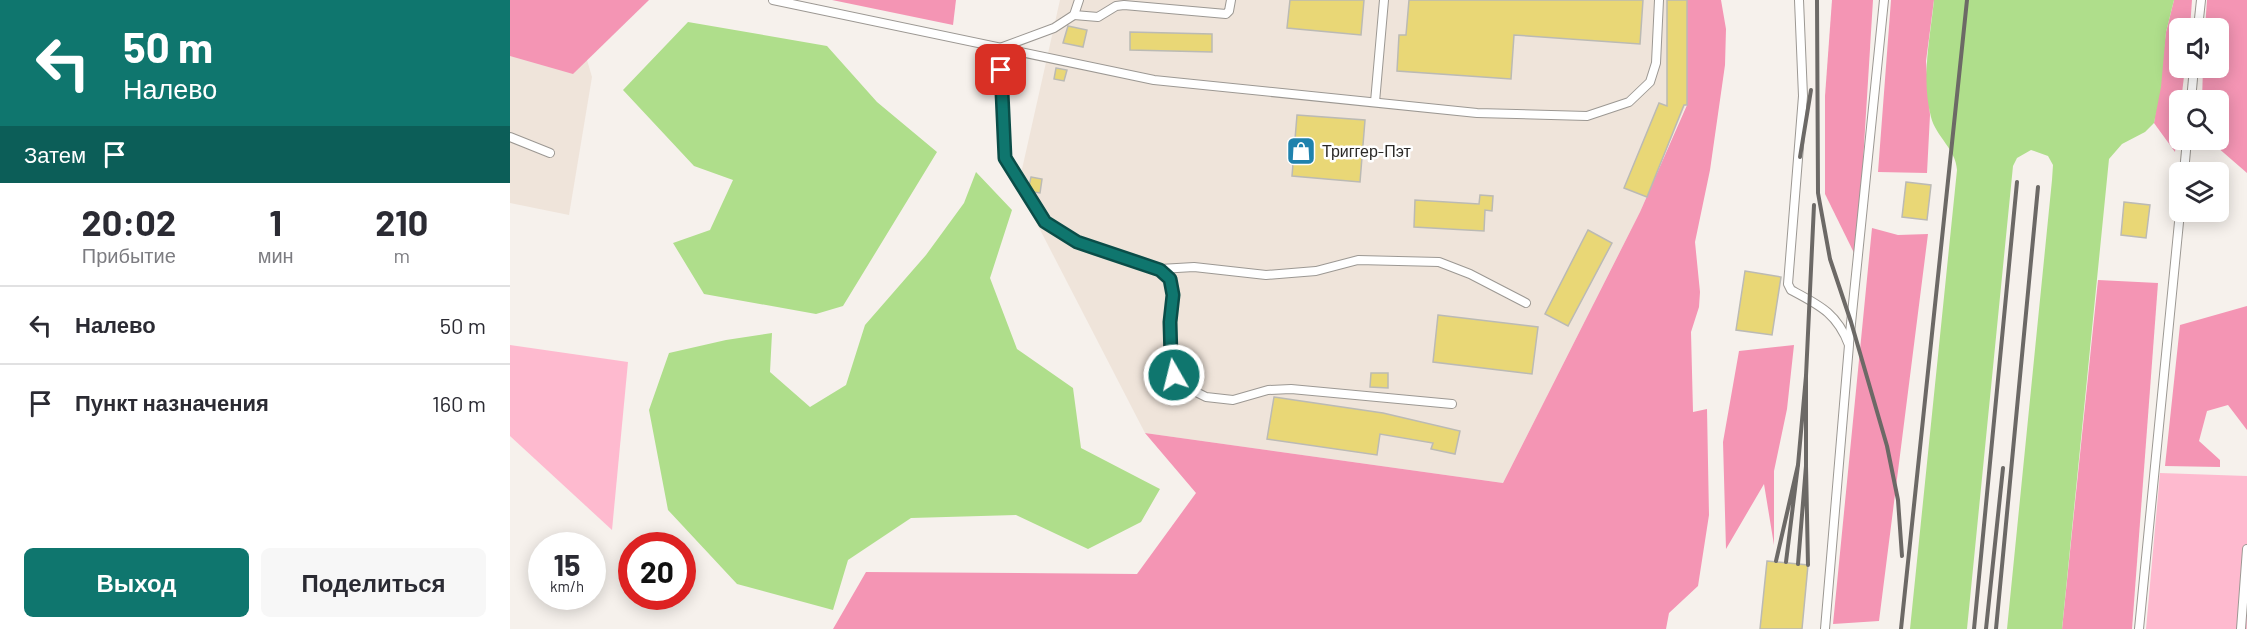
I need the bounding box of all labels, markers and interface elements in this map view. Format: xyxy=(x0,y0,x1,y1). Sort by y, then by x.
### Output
map controls xyxy=(2169,18,2229,222)
button: sound xyxy=(2169,18,2229,78)
text: 50 m xyxy=(123,21,213,71)
icon: left xyxy=(24,24,102,102)
pin xyxy=(975,44,1026,95)
icon: arrive xyxy=(984,53,1017,86)
text: Налево xyxy=(123,72,217,104)
button: search xyxy=(2169,90,2229,150)
shop icon: Триггер-Пэт xyxy=(1285,135,1317,167)
icon: arrive xyxy=(98,138,131,171)
text: Затем xyxy=(24,141,86,167)
place label: Триггер-Пэт xyxy=(1322,141,1411,160)
button: layers xyxy=(2169,162,2229,222)
text: 20:02 xyxy=(82,200,176,243)
text: 1 xyxy=(269,200,282,243)
text: 210 xyxy=(375,200,428,243)
text: Прибытие xyxy=(82,243,176,267)
text: мин xyxy=(258,243,294,267)
text: m xyxy=(394,243,410,267)
icon: left xyxy=(24,309,57,342)
text: Налево xyxy=(75,311,156,337)
text: 50 m xyxy=(440,312,486,338)
position arrow xyxy=(1142,343,1206,407)
icon: arrive xyxy=(24,387,57,420)
text: Пункт назначения xyxy=(75,389,269,415)
text: 160 m xyxy=(432,390,486,416)
speed limit sign: 20 xyxy=(618,532,696,610)
text: 15 xyxy=(554,546,580,582)
button: Выход xyxy=(24,548,249,617)
button: Поделиться xyxy=(261,548,486,617)
text: km/h xyxy=(550,577,584,595)

